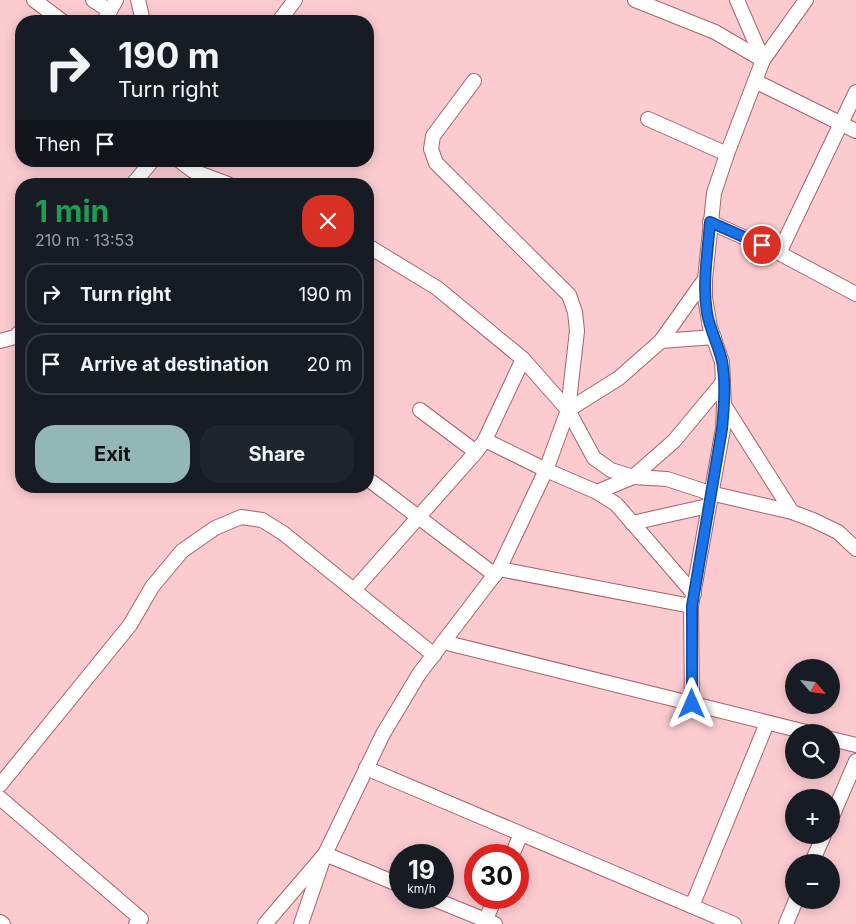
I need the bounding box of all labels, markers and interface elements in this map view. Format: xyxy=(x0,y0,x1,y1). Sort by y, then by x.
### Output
text: 190 m xyxy=(118,34,220,76)
icon: right xyxy=(35,35,100,100)
text: Turn right xyxy=(118,76,219,102)
icon: arrive xyxy=(91,130,119,158)
text: Then xyxy=(35,133,81,156)
text: 1 min xyxy=(35,193,109,229)
button: close xyxy=(302,195,354,247)
pin xyxy=(741,224,783,266)
text: 210 m · 13:53 xyxy=(35,230,134,250)
icon: arrive xyxy=(748,231,776,259)
icon: right xyxy=(37,280,65,308)
text: Turn right xyxy=(80,283,171,306)
text: 190 m xyxy=(299,283,352,306)
icon: arrive xyxy=(37,350,65,378)
text: Arrive at destination xyxy=(80,353,269,376)
text: 20 m xyxy=(306,353,352,376)
button: Exit xyxy=(35,425,190,483)
button: Share xyxy=(200,425,354,483)
north arrow xyxy=(785,659,840,714)
map controls xyxy=(785,659,840,909)
position arrow xyxy=(665,677,717,729)
button: search xyxy=(785,724,840,779)
button: + xyxy=(785,789,840,844)
speed limit sign: 30 xyxy=(464,844,529,909)
button: − xyxy=(785,854,840,909)
text: 19 xyxy=(408,855,435,885)
text: km/h xyxy=(407,881,436,896)

